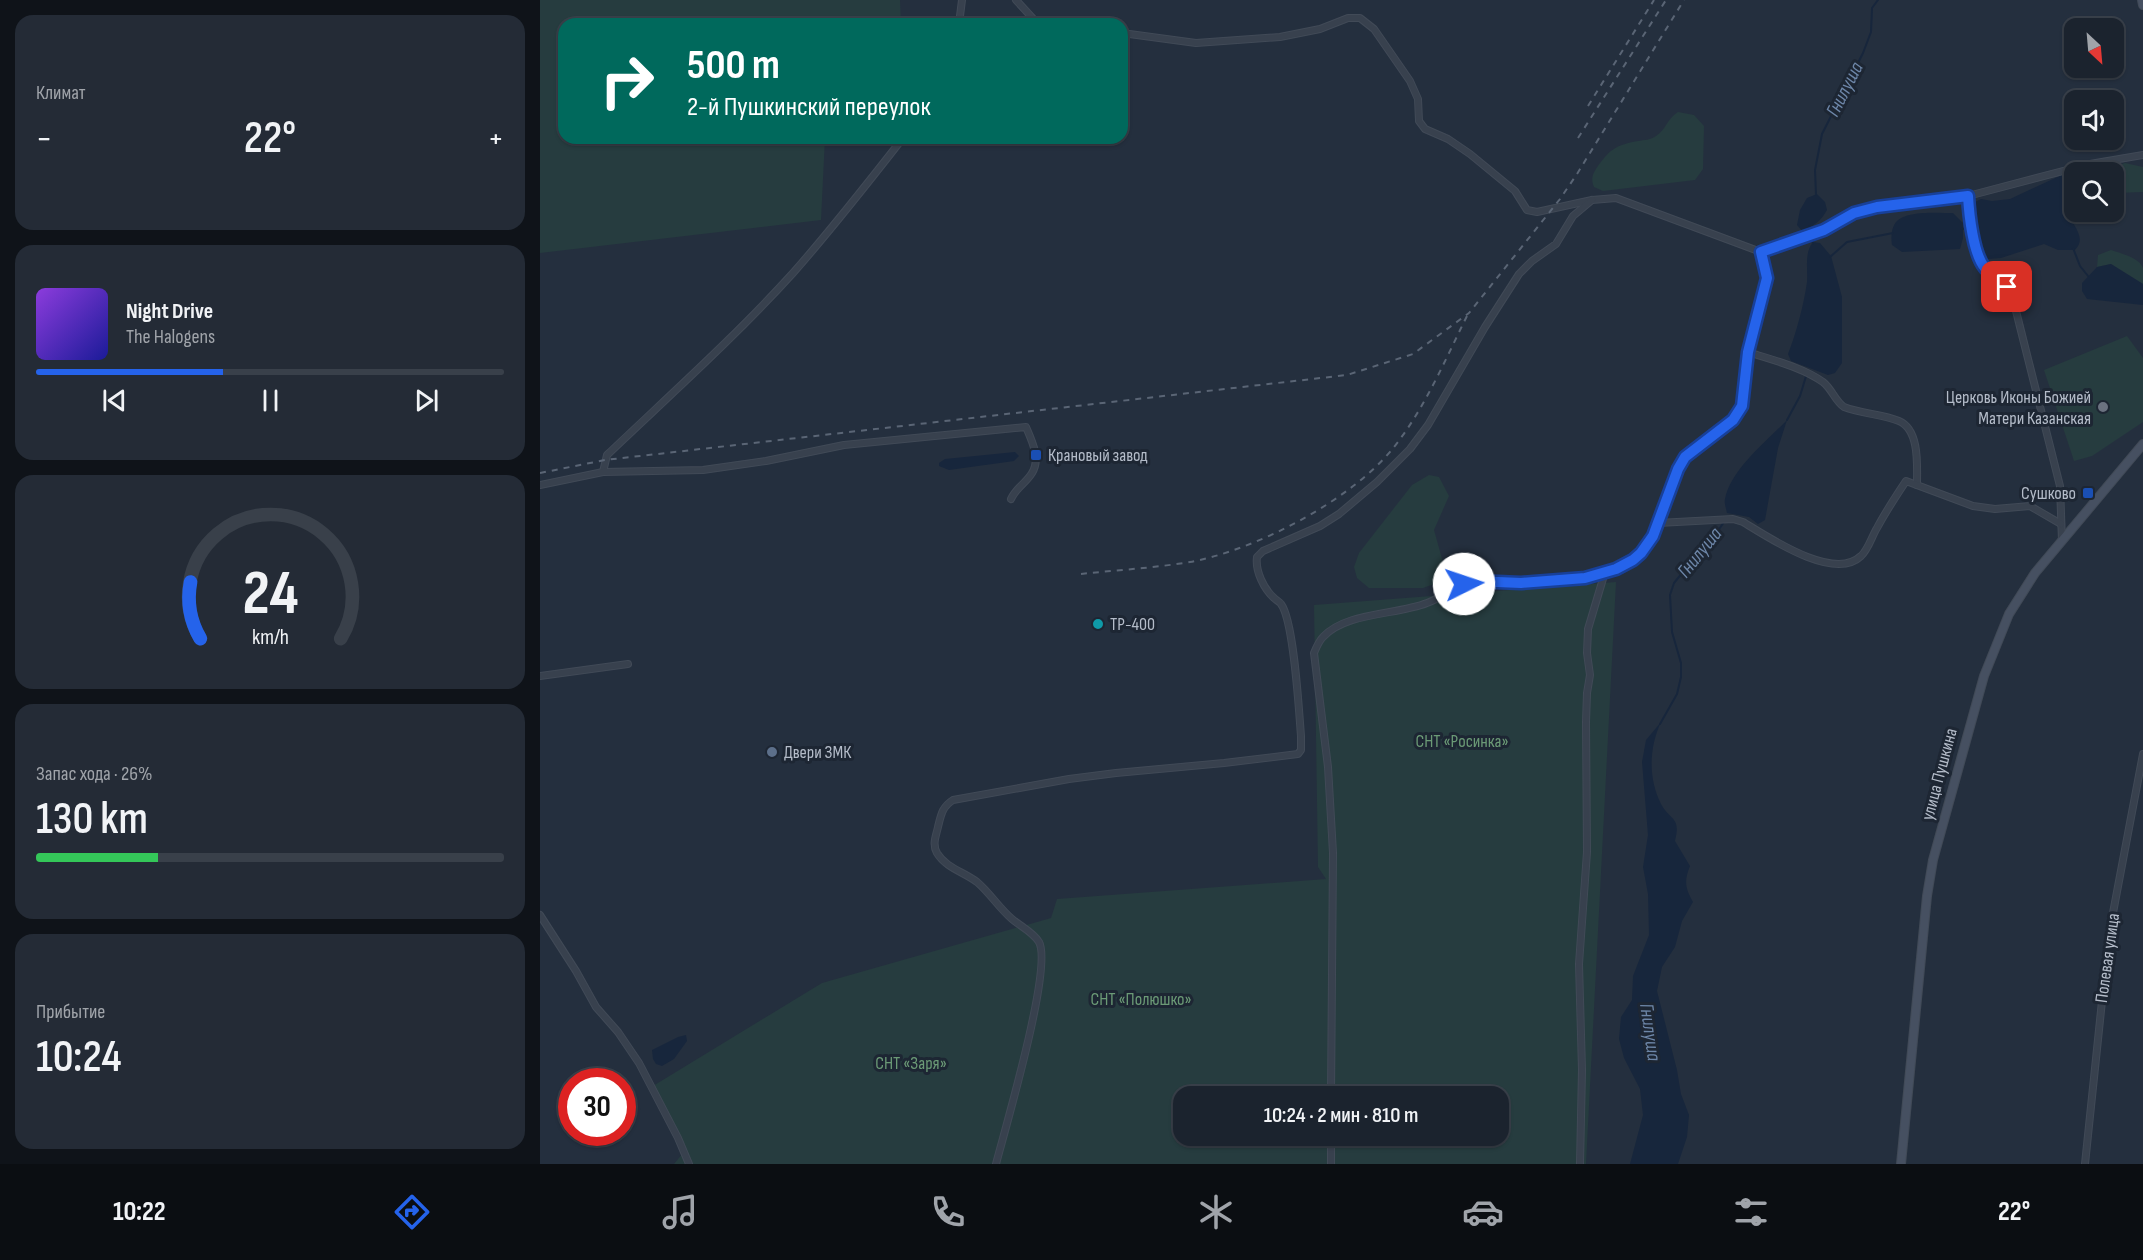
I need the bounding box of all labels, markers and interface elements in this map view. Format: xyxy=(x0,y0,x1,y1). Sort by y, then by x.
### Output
north arrow xyxy=(2064,18,2124,78)
map controls xyxy=(2064,18,2124,222)
text: 500 m xyxy=(687,40,780,91)
icon: right xyxy=(588,42,666,120)
water label: Гнилуша xyxy=(1821,58,1869,121)
text: Климат xyxy=(36,81,86,105)
button: sound xyxy=(2064,90,2124,150)
text: 2-й Пушкинский переулок xyxy=(687,91,931,123)
text: 22° xyxy=(244,111,296,166)
text: − xyxy=(36,119,52,159)
text: + xyxy=(488,119,504,159)
button: search xyxy=(2064,162,2124,222)
pin xyxy=(1981,261,2032,312)
icon: arrive xyxy=(1990,270,2023,303)
text: Night Drive xyxy=(126,298,213,325)
text: The Halogens xyxy=(126,325,215,349)
icon: previous xyxy=(98,384,131,417)
icon: pause xyxy=(254,384,287,417)
icon: next xyxy=(410,384,443,417)
place label: Церковь Иконы Божией Матери Казанская xyxy=(1946,387,2091,429)
marker: Церковь Иконы Божией Матери Казанская xyxy=(2096,400,2110,414)
place label: Крановый завод xyxy=(1048,445,1148,466)
marker: Крановый завод xyxy=(1029,448,1043,462)
place label: Сушково xyxy=(2021,483,2076,504)
marker: Сушково xyxy=(2081,486,2095,500)
water label: Гнилуша xyxy=(1672,523,1727,583)
position arrow xyxy=(1432,552,1496,616)
text: 24 xyxy=(242,557,298,632)
place label: ТР-400 xyxy=(1110,614,1155,635)
marker: ТР-400 xyxy=(1091,617,1105,631)
text: km/h xyxy=(251,625,289,650)
street label: улица Пушкина xyxy=(1917,726,1962,822)
park label: СНТ «Росинка» xyxy=(1415,731,1509,752)
place label: Двери ЗМК xyxy=(784,742,852,763)
marker: Двери ЗМК xyxy=(765,745,779,759)
text: Запас хода · 26% xyxy=(36,762,153,786)
text: 130 km xyxy=(36,792,148,847)
street label: Полевая улица xyxy=(2091,912,2124,1004)
park label: СНТ «Полюшко» xyxy=(1090,989,1192,1010)
text: Прибытие xyxy=(36,1000,105,1024)
water label: Гнилуша xyxy=(1634,1002,1666,1063)
text: 10:24 xyxy=(36,1030,122,1085)
park label: СНТ «Заря» xyxy=(875,1053,947,1074)
speed limit sign: 30 xyxy=(558,1068,636,1146)
text: 10:24 · 2 мин · 810 m xyxy=(1264,1102,1418,1129)
icon: directions xyxy=(391,1191,433,1233)
icon: music xyxy=(659,1191,701,1233)
icon: phone xyxy=(927,1191,969,1233)
icon: climate xyxy=(1195,1191,1237,1233)
icon: car xyxy=(1462,1191,1504,1233)
icon: filters xyxy=(1730,1191,1772,1233)
text: 10:22 xyxy=(113,1196,166,1228)
text: 22° xyxy=(1998,1196,2030,1228)

